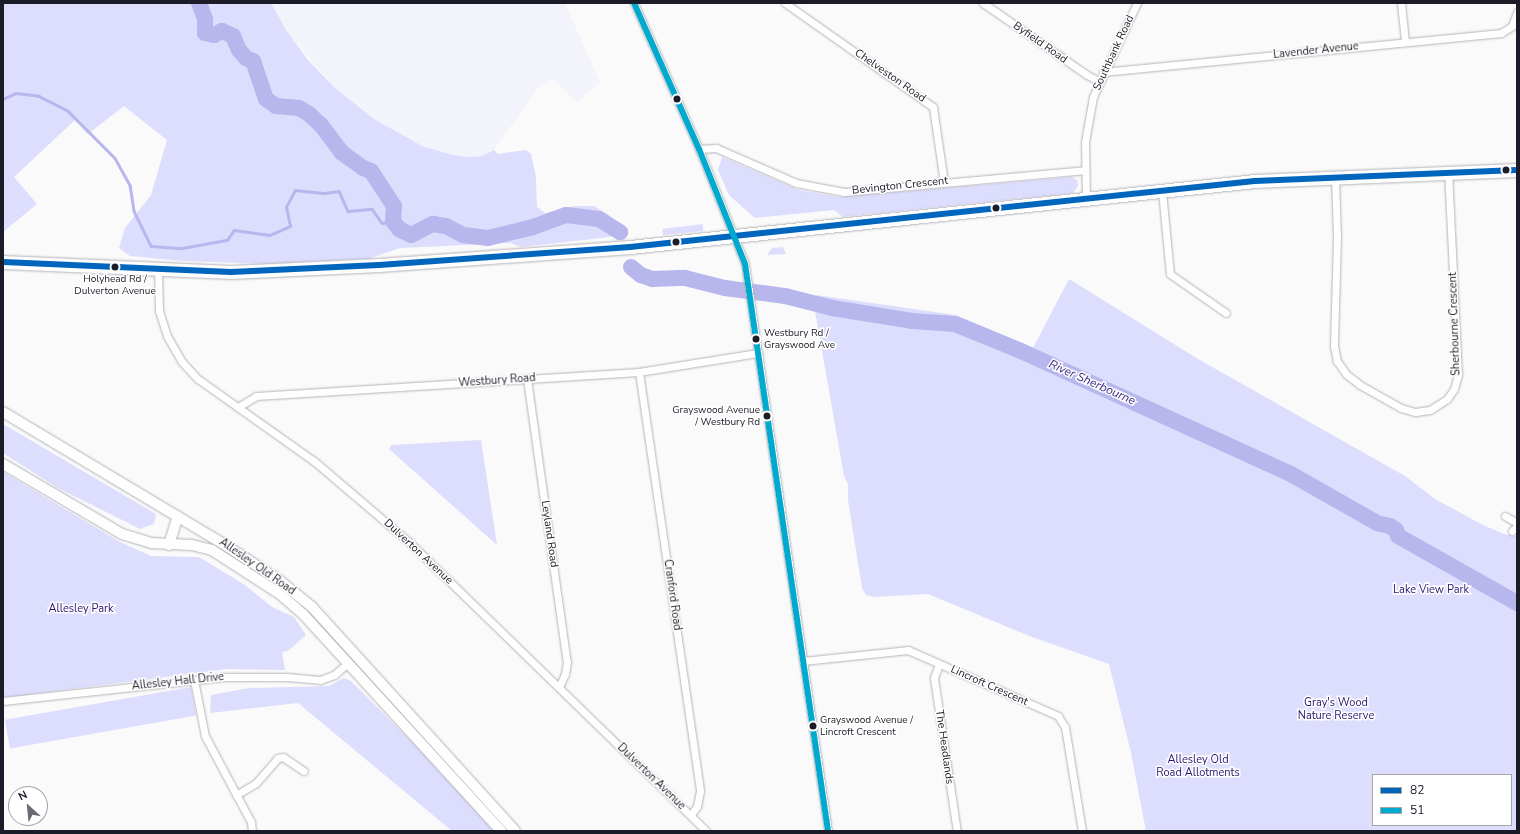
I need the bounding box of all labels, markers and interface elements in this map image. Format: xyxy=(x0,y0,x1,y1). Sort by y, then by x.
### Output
street label: Southbank Road xyxy=(1091,13,1137,93)
street label: Byfield Road xyxy=(1010,19,1070,67)
street label: Lavender Avenue xyxy=(1273,40,1359,62)
street label: Chelveston Road xyxy=(852,47,928,105)
unlabelled marker xyxy=(672,94,682,104)
unlabelled marker xyxy=(1501,165,1511,175)
street label: Bevington Crescent xyxy=(851,174,949,198)
unlabelled marker xyxy=(991,203,1001,213)
unlabelled marker xyxy=(671,237,681,247)
marker: Holyhead Rd / Dulverton Avenue xyxy=(110,262,120,272)
street label: Sherbourne Crescent xyxy=(1447,272,1463,376)
place label: Holyhead Rd / Dulverton Avenue xyxy=(74,273,156,296)
place label: Westbury Rd / Grayswood Ave xyxy=(764,327,835,350)
marker: Westbury Rd / Grayswood Ave xyxy=(751,334,761,344)
water label: River Sherbourne xyxy=(1046,357,1138,409)
street label: Westbury Road xyxy=(458,372,536,390)
place label: Grayswood Avenue / Westbury Rd xyxy=(672,404,760,428)
marker: Grayswood Avenue / Westbury Rd xyxy=(762,411,772,421)
street label: Leyland Road xyxy=(538,500,560,568)
street label: Dulverton Avenue xyxy=(381,517,455,587)
street label: Allesley Old Road xyxy=(217,536,297,598)
street label: Cranford Road xyxy=(660,559,684,631)
park label: Lake View Park xyxy=(1393,583,1469,597)
park label: Allesley Park xyxy=(48,602,114,616)
street label: Lincroft Crescent xyxy=(948,663,1030,709)
street label: Allesley Hall Drive xyxy=(131,671,225,693)
park label: Gray's Wood Nature Reserve xyxy=(1298,697,1374,723)
street label: The Headlands xyxy=(932,709,956,785)
place label: Grayswood Avenue / Lincroft Crescent xyxy=(820,714,913,738)
marker: Grayswood Avenue / Lincroft Crescent xyxy=(808,721,818,731)
street label: Dulverton Avenue xyxy=(614,741,688,813)
park label: Allesley Old Road Allotments xyxy=(1156,754,1240,780)
legend xyxy=(1372,774,1512,826)
text: 82 xyxy=(1410,782,1424,798)
north arrow xyxy=(8,786,48,826)
text: N xyxy=(16,787,30,804)
text: 51 xyxy=(1410,802,1424,818)

